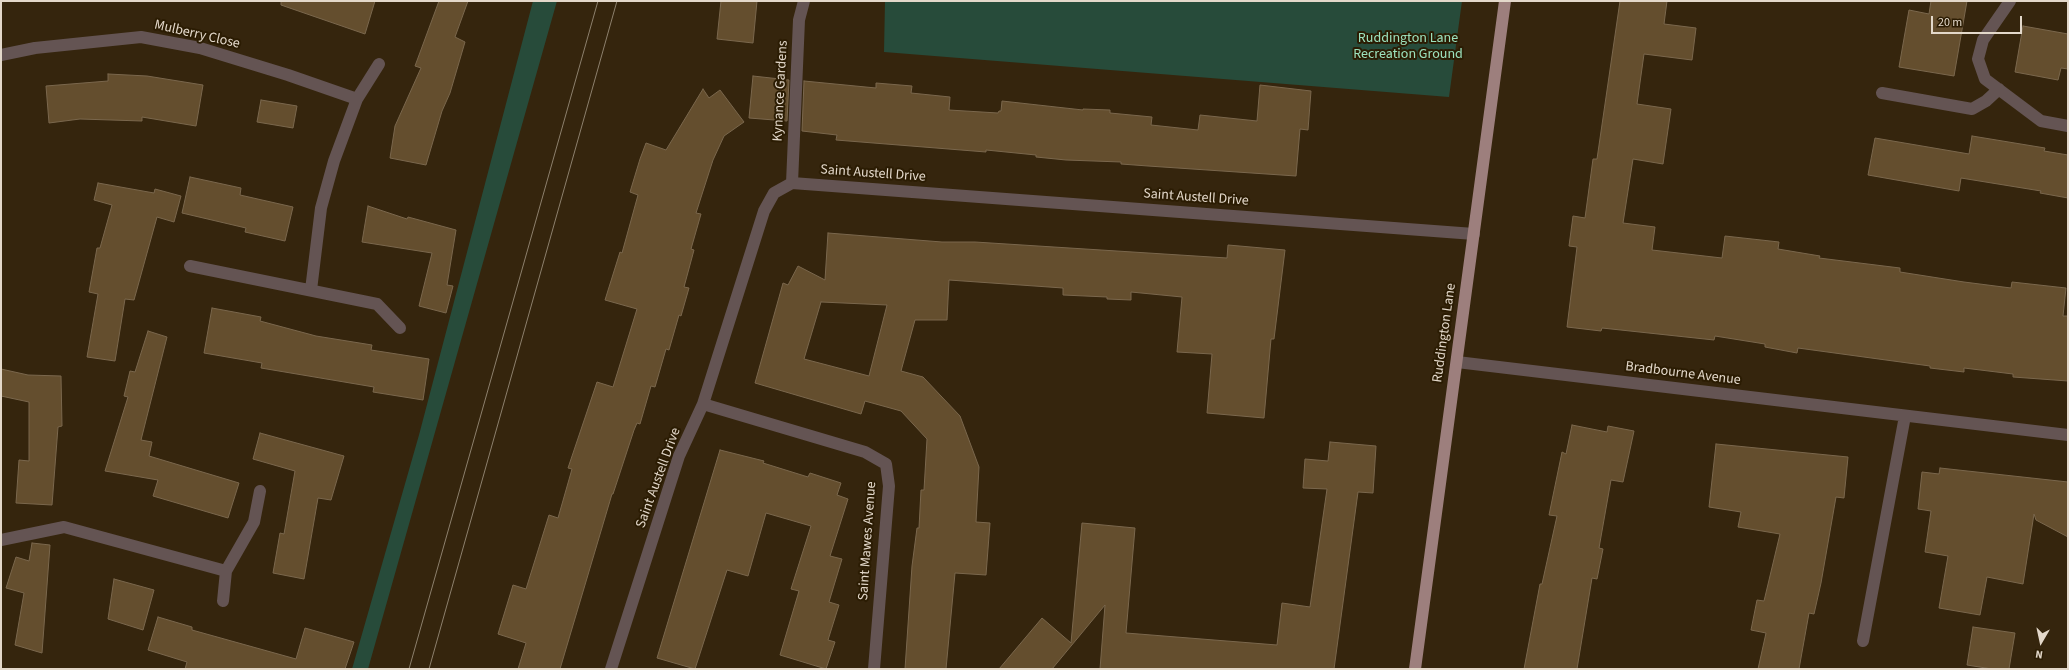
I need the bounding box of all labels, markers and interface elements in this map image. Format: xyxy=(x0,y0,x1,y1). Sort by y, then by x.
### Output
scale bar xyxy=(1933,8,2024,34)
text: 20 m xyxy=(1938,14,1962,31)
street label: Mulberry Close xyxy=(153,17,241,53)
park label: Ruddington Lane Recreation Ground xyxy=(1353,31,1463,64)
street label: Kynance Gardens xyxy=(770,40,792,142)
street label: Saint Austell Drive xyxy=(820,162,926,186)
street label: Saint Austell Drive xyxy=(1143,186,1249,210)
street label: Ruddington Lane xyxy=(1430,282,1460,384)
street label: Bradbourne Avenue xyxy=(1624,359,1742,389)
street label: Saint Austell Drive xyxy=(633,425,685,531)
street label: Saint Mawes Avenue xyxy=(855,481,881,601)
north arrow xyxy=(2021,622,2061,662)
text: N xyxy=(2034,646,2044,662)

